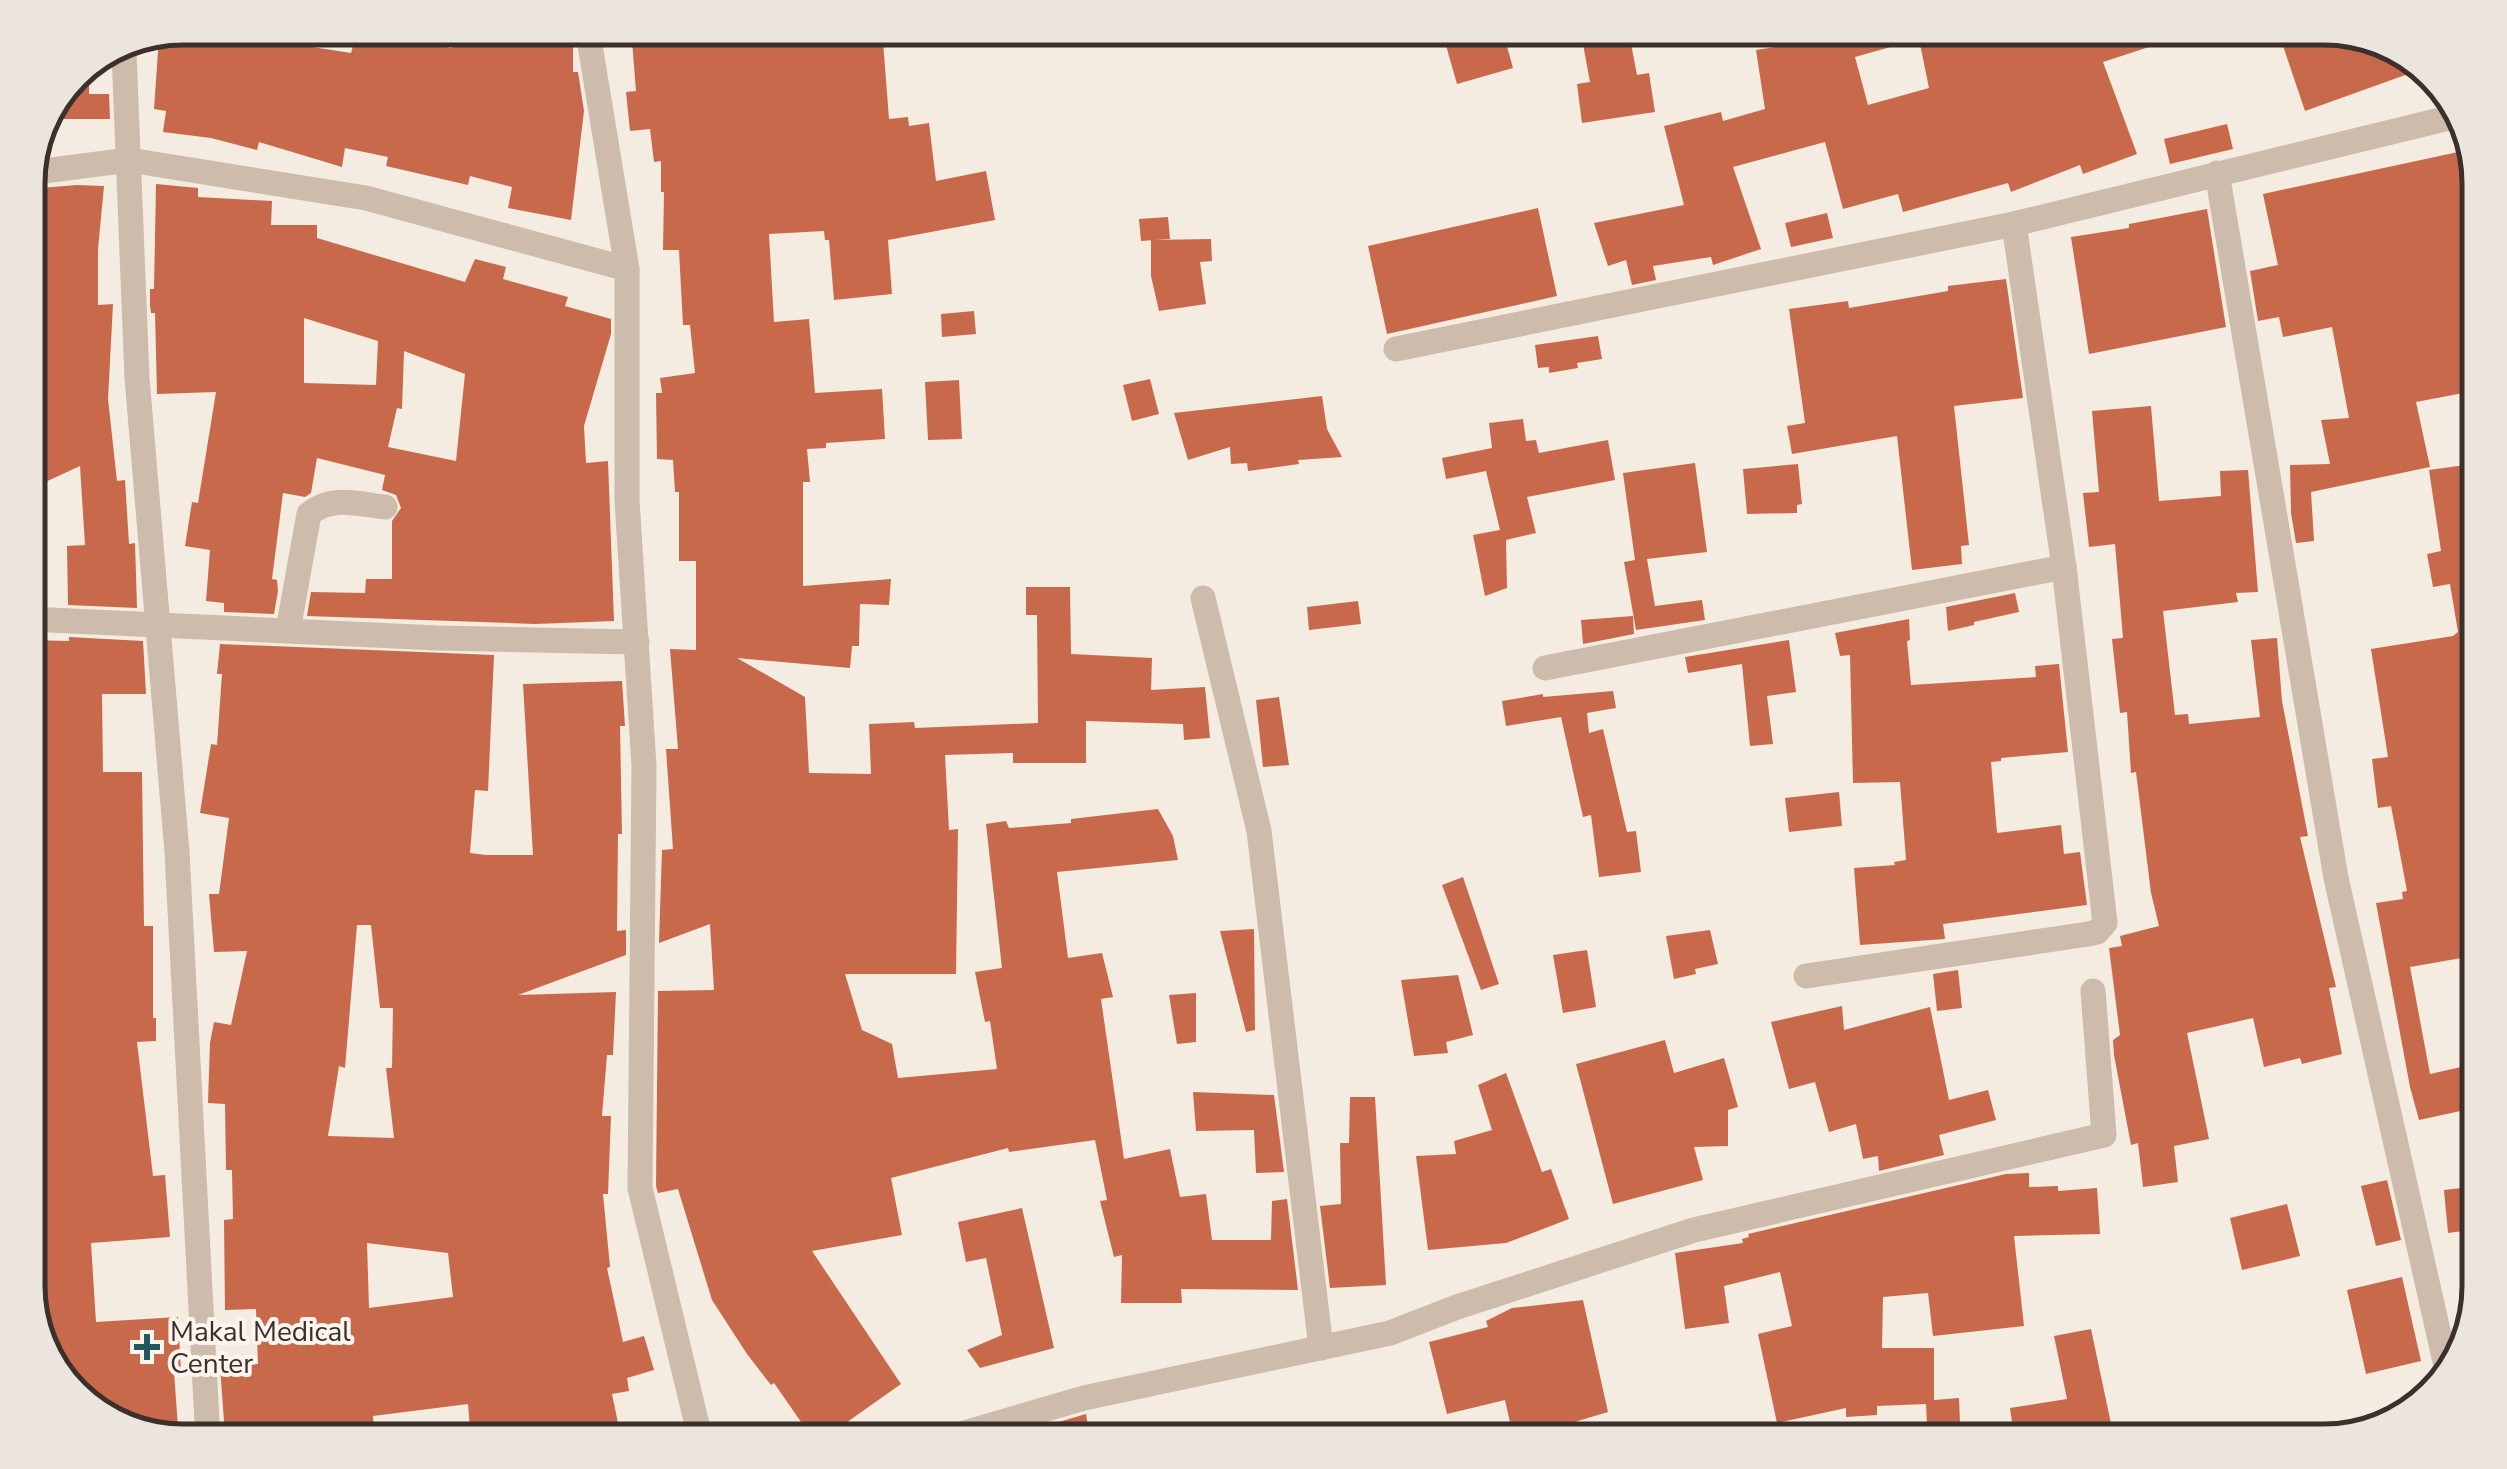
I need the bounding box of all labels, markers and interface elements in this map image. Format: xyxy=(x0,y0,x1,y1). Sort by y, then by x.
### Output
place label: Makal Medical Center xyxy=(170,1313,351,1383)
marker: Makal Medical Center xyxy=(134,1334,160,1360)

